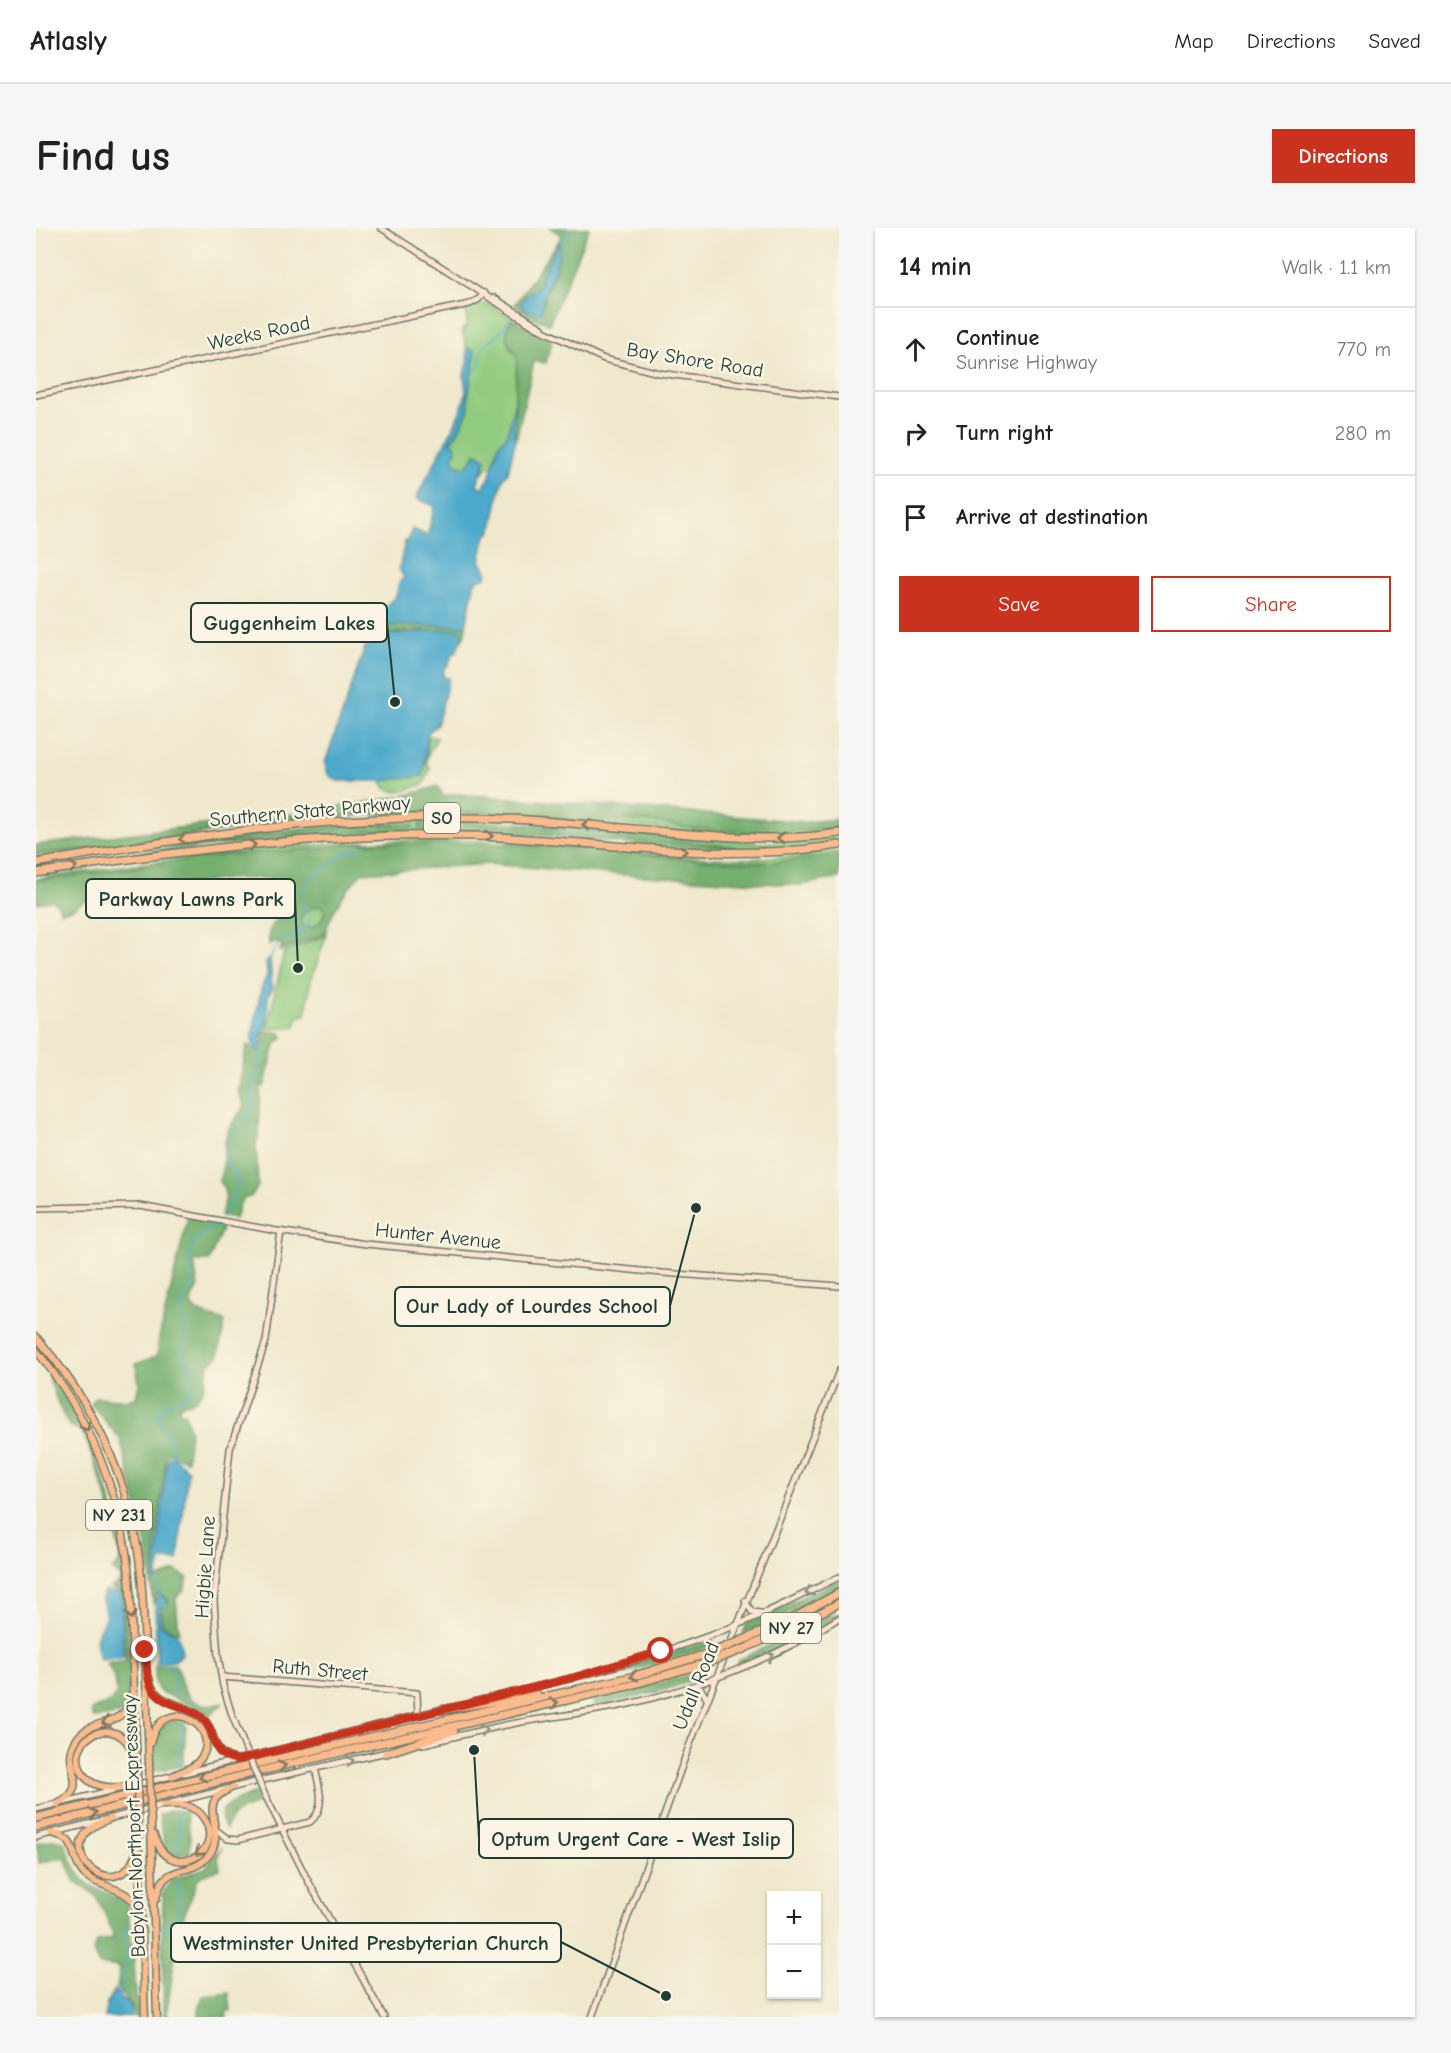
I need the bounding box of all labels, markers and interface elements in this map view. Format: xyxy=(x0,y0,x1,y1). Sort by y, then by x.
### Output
text: Atlasly xyxy=(30,25,107,57)
text: Map xyxy=(1174,29,1214,53)
text: Directions xyxy=(1247,29,1336,53)
text: Saved xyxy=(1369,29,1421,53)
button: Directions xyxy=(1272,129,1415,183)
text: Find us xyxy=(36,132,170,181)
text: 14 min xyxy=(899,252,972,282)
text: Walk · 1.1 km xyxy=(1282,256,1391,279)
street label: Weeks Road xyxy=(206,311,312,355)
text: Continue xyxy=(956,325,1039,351)
icon: ahead xyxy=(899,333,932,366)
street label: Bay Shore Road xyxy=(625,338,765,382)
text: 770 m xyxy=(1337,338,1391,361)
text: Sunrise Highway xyxy=(956,351,1097,374)
icon: right xyxy=(899,417,932,450)
text: Turn right xyxy=(956,420,1053,446)
text: 280 m xyxy=(1335,422,1391,445)
icon: arrive xyxy=(899,501,932,534)
text: Arrive at destination xyxy=(956,504,1148,530)
button: Save xyxy=(899,576,1139,632)
button: Share xyxy=(1151,576,1391,632)
callout: Guggenheim Lakes xyxy=(191,603,387,642)
text: Guggenheim Lakes xyxy=(203,611,375,635)
street label: Southern State Parkway xyxy=(209,791,411,831)
road number: SO xyxy=(424,803,460,833)
one-way arrow xyxy=(582,819,591,832)
one-way arrow xyxy=(484,830,493,843)
one-way arrow xyxy=(776,832,785,844)
one-way arrow xyxy=(178,833,187,845)
one-way arrow xyxy=(248,839,257,852)
one-way arrow xyxy=(679,844,688,857)
one-way arrow xyxy=(69,861,78,874)
callout: Parkway Lawns Park xyxy=(86,879,295,918)
text: Parkway Lawns Park xyxy=(99,887,284,911)
street label: Hunter Avenue xyxy=(374,1218,502,1254)
callout: Our Lady of Lourdes School xyxy=(395,1287,670,1326)
text: Our Lady of Lourdes School xyxy=(406,1294,658,1318)
one-way arrow xyxy=(79,1421,90,1431)
road number: NY 231 xyxy=(86,1500,152,1530)
street label: Higbie Lane xyxy=(190,1515,220,1619)
one-way arrow xyxy=(804,1585,815,1596)
one-way arrow xyxy=(125,1610,138,1619)
road number: NY 27 xyxy=(761,1613,821,1643)
route end xyxy=(131,1636,157,1662)
route start xyxy=(647,1637,673,1663)
street label: Udall Road xyxy=(668,1638,724,1734)
one-way arrow xyxy=(763,1651,774,1663)
street label: Ruth Street xyxy=(272,1654,370,1686)
one-way arrow xyxy=(629,1668,639,1681)
street label: Babylon-Northport Expressway xyxy=(118,1694,150,1958)
one-way arrow xyxy=(549,1698,559,1711)
one-way arrow xyxy=(101,1715,112,1727)
one-way arrow xyxy=(478,1725,488,1738)
one-way arrow xyxy=(345,1755,355,1768)
one-way arrow xyxy=(277,1761,287,1774)
one-way arrow xyxy=(198,1770,209,1782)
one-way arrow xyxy=(88,1808,98,1821)
callout: Optum Urgent Care - West Islip xyxy=(479,1819,793,1858)
text: Optum Urgent Care - West Islip xyxy=(491,1827,781,1851)
one-way arrow xyxy=(195,1845,205,1856)
map controls xyxy=(767,1891,821,1999)
button: + xyxy=(767,1891,821,1945)
callout: Westminster United Presbyterian Church xyxy=(171,1923,561,1962)
text: Westminster United Presbyterian Church xyxy=(183,1931,549,1955)
button: − xyxy=(767,1945,821,1999)

